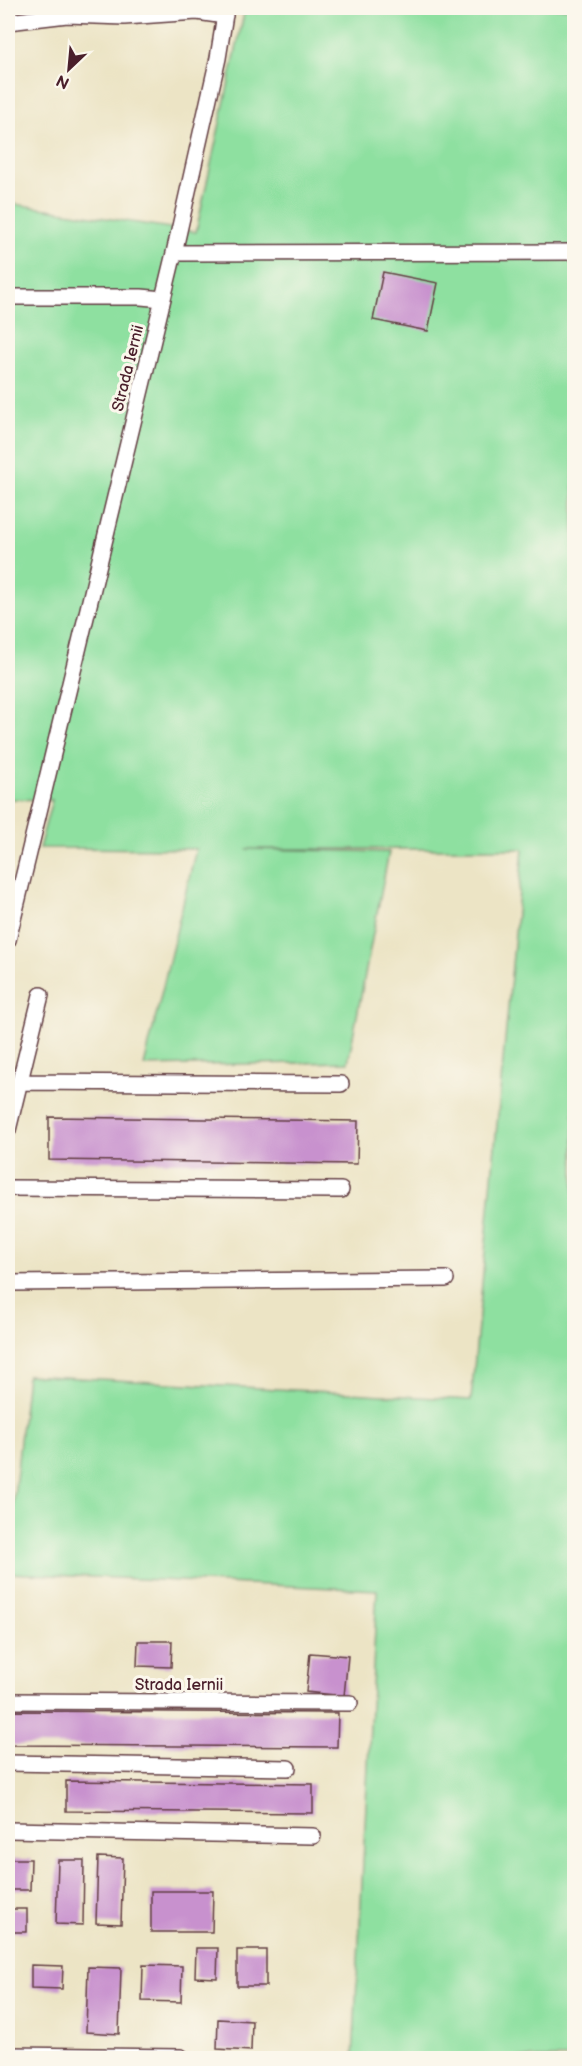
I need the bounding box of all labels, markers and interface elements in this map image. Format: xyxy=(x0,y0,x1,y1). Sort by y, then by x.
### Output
north arrow xyxy=(39,39,99,99)
text: N xyxy=(54,70,73,92)
street label: Strada Iernii xyxy=(109,323,148,414)
street label: Strada Iernii xyxy=(135,1676,223,1695)

